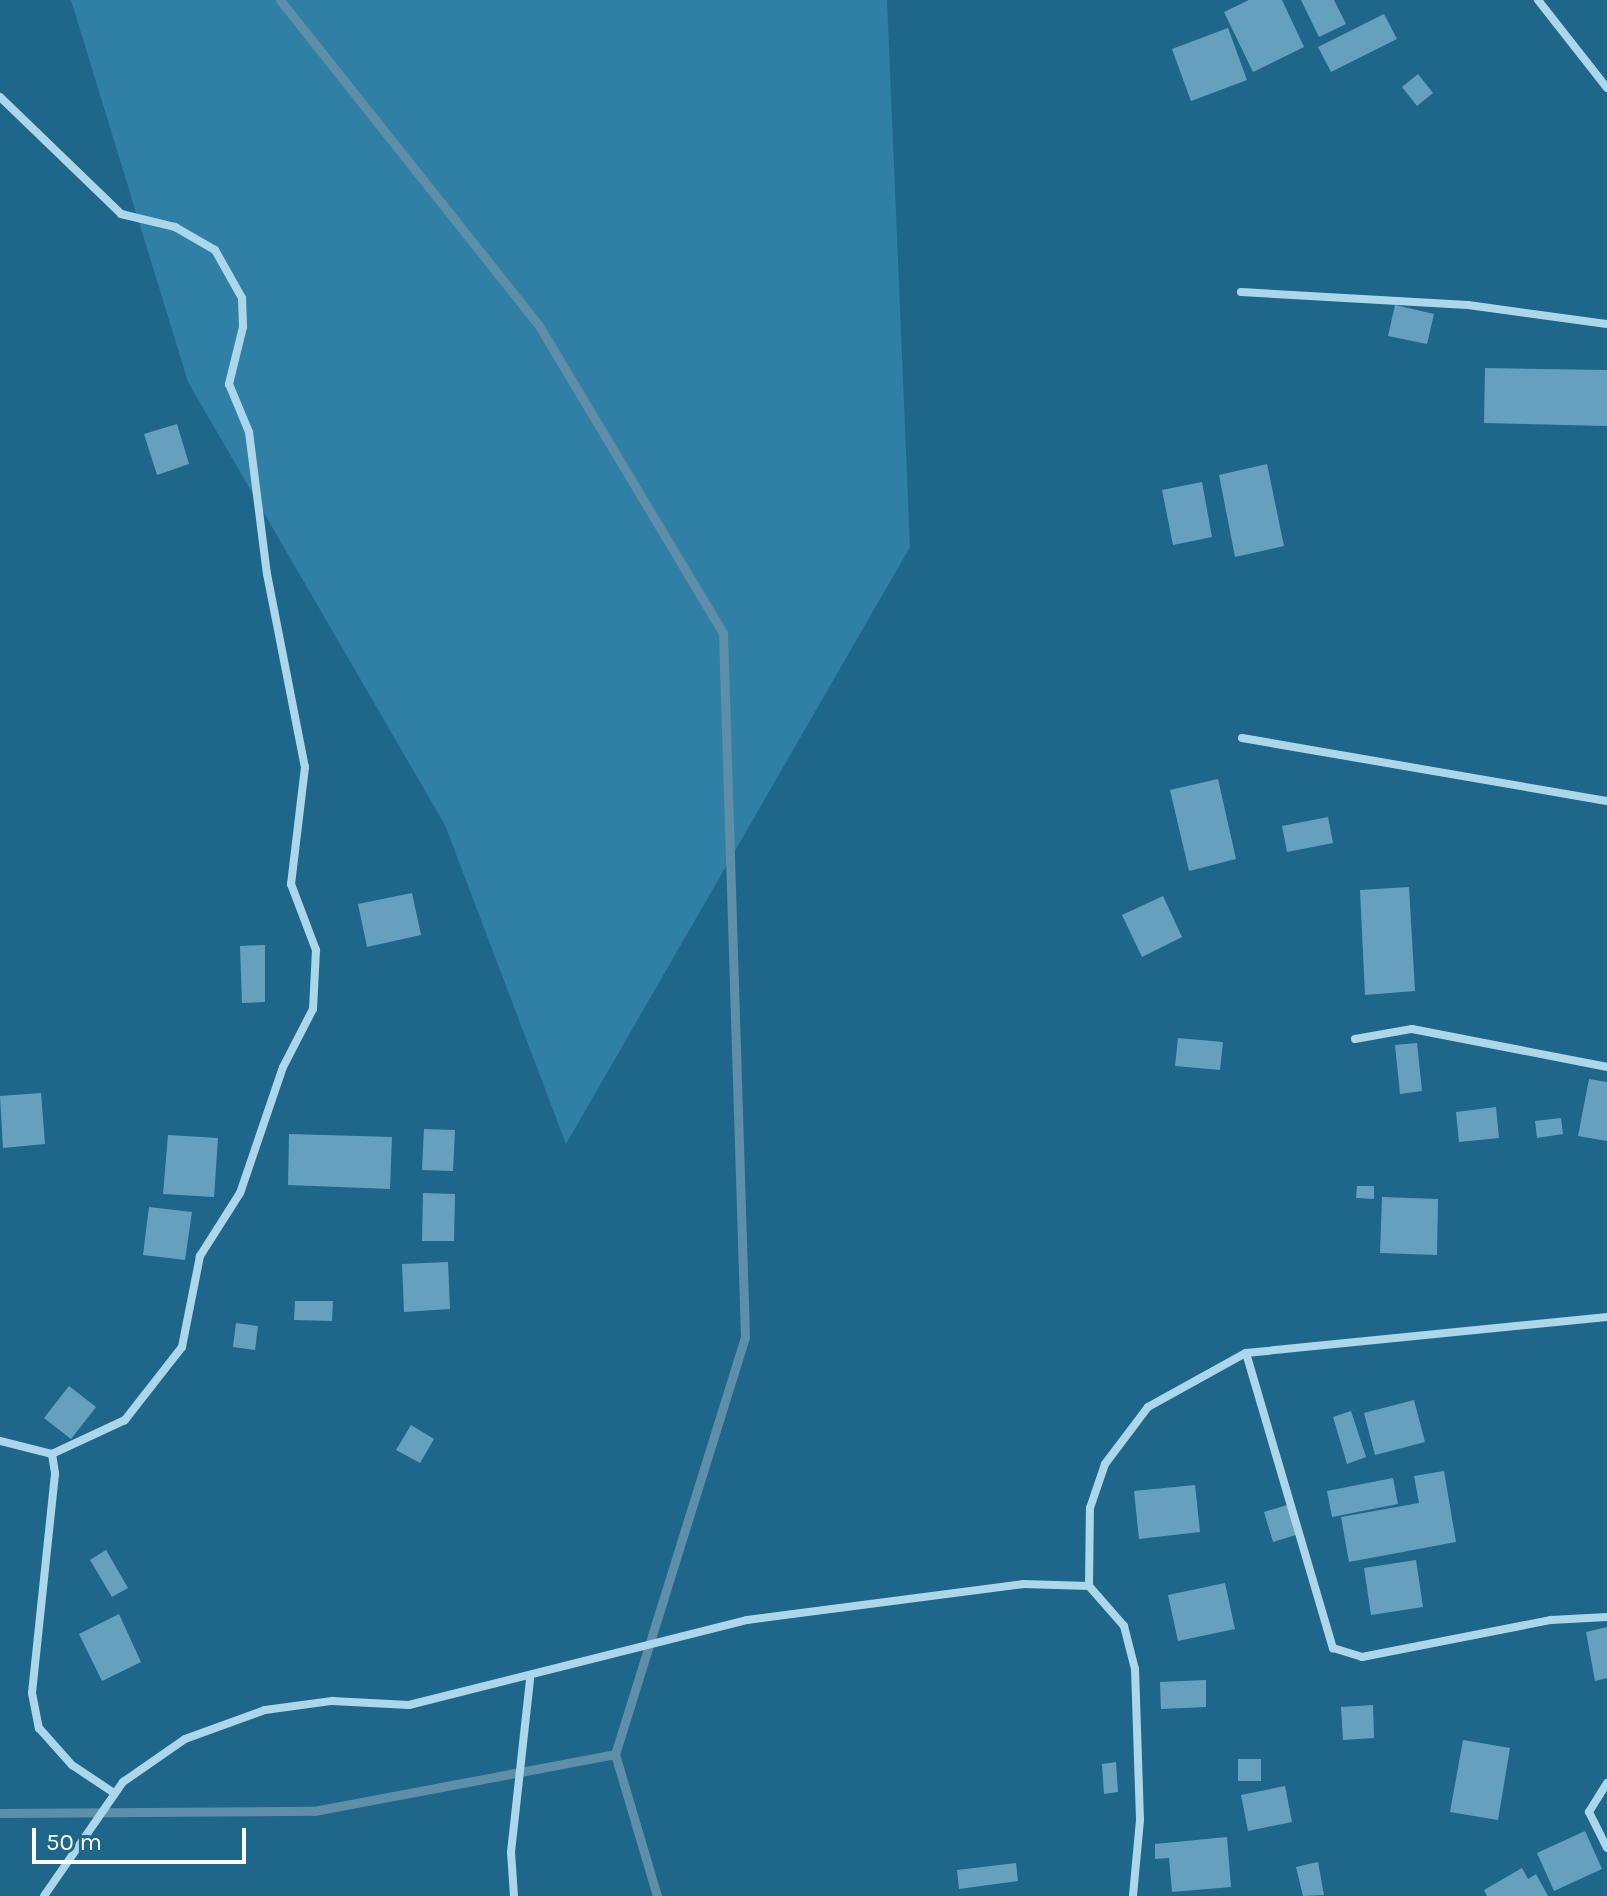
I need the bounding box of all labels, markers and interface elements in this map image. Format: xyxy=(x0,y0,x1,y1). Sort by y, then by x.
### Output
scale bar xyxy=(36,1812,250,1862)
text: 50 m xyxy=(46,1828,102,1856)

